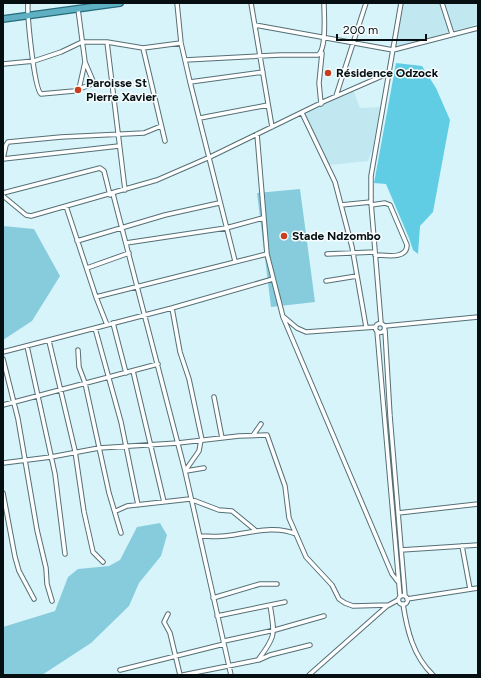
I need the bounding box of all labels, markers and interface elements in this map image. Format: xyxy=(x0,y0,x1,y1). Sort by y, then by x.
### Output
scale bar xyxy=(337,16,426,42)
text: 200 m xyxy=(343,23,378,37)
place label: Résidence Odzock xyxy=(336,66,439,80)
marker: Résidence Odzock xyxy=(323,68,333,78)
place label: Paroisse St Pierre Xavier xyxy=(86,76,157,104)
marker: Paroisse St Pierre Xavier xyxy=(73,85,83,95)
place label: Stade Ndzombo xyxy=(292,229,381,243)
marker: Stade Ndzombo xyxy=(279,231,289,241)

